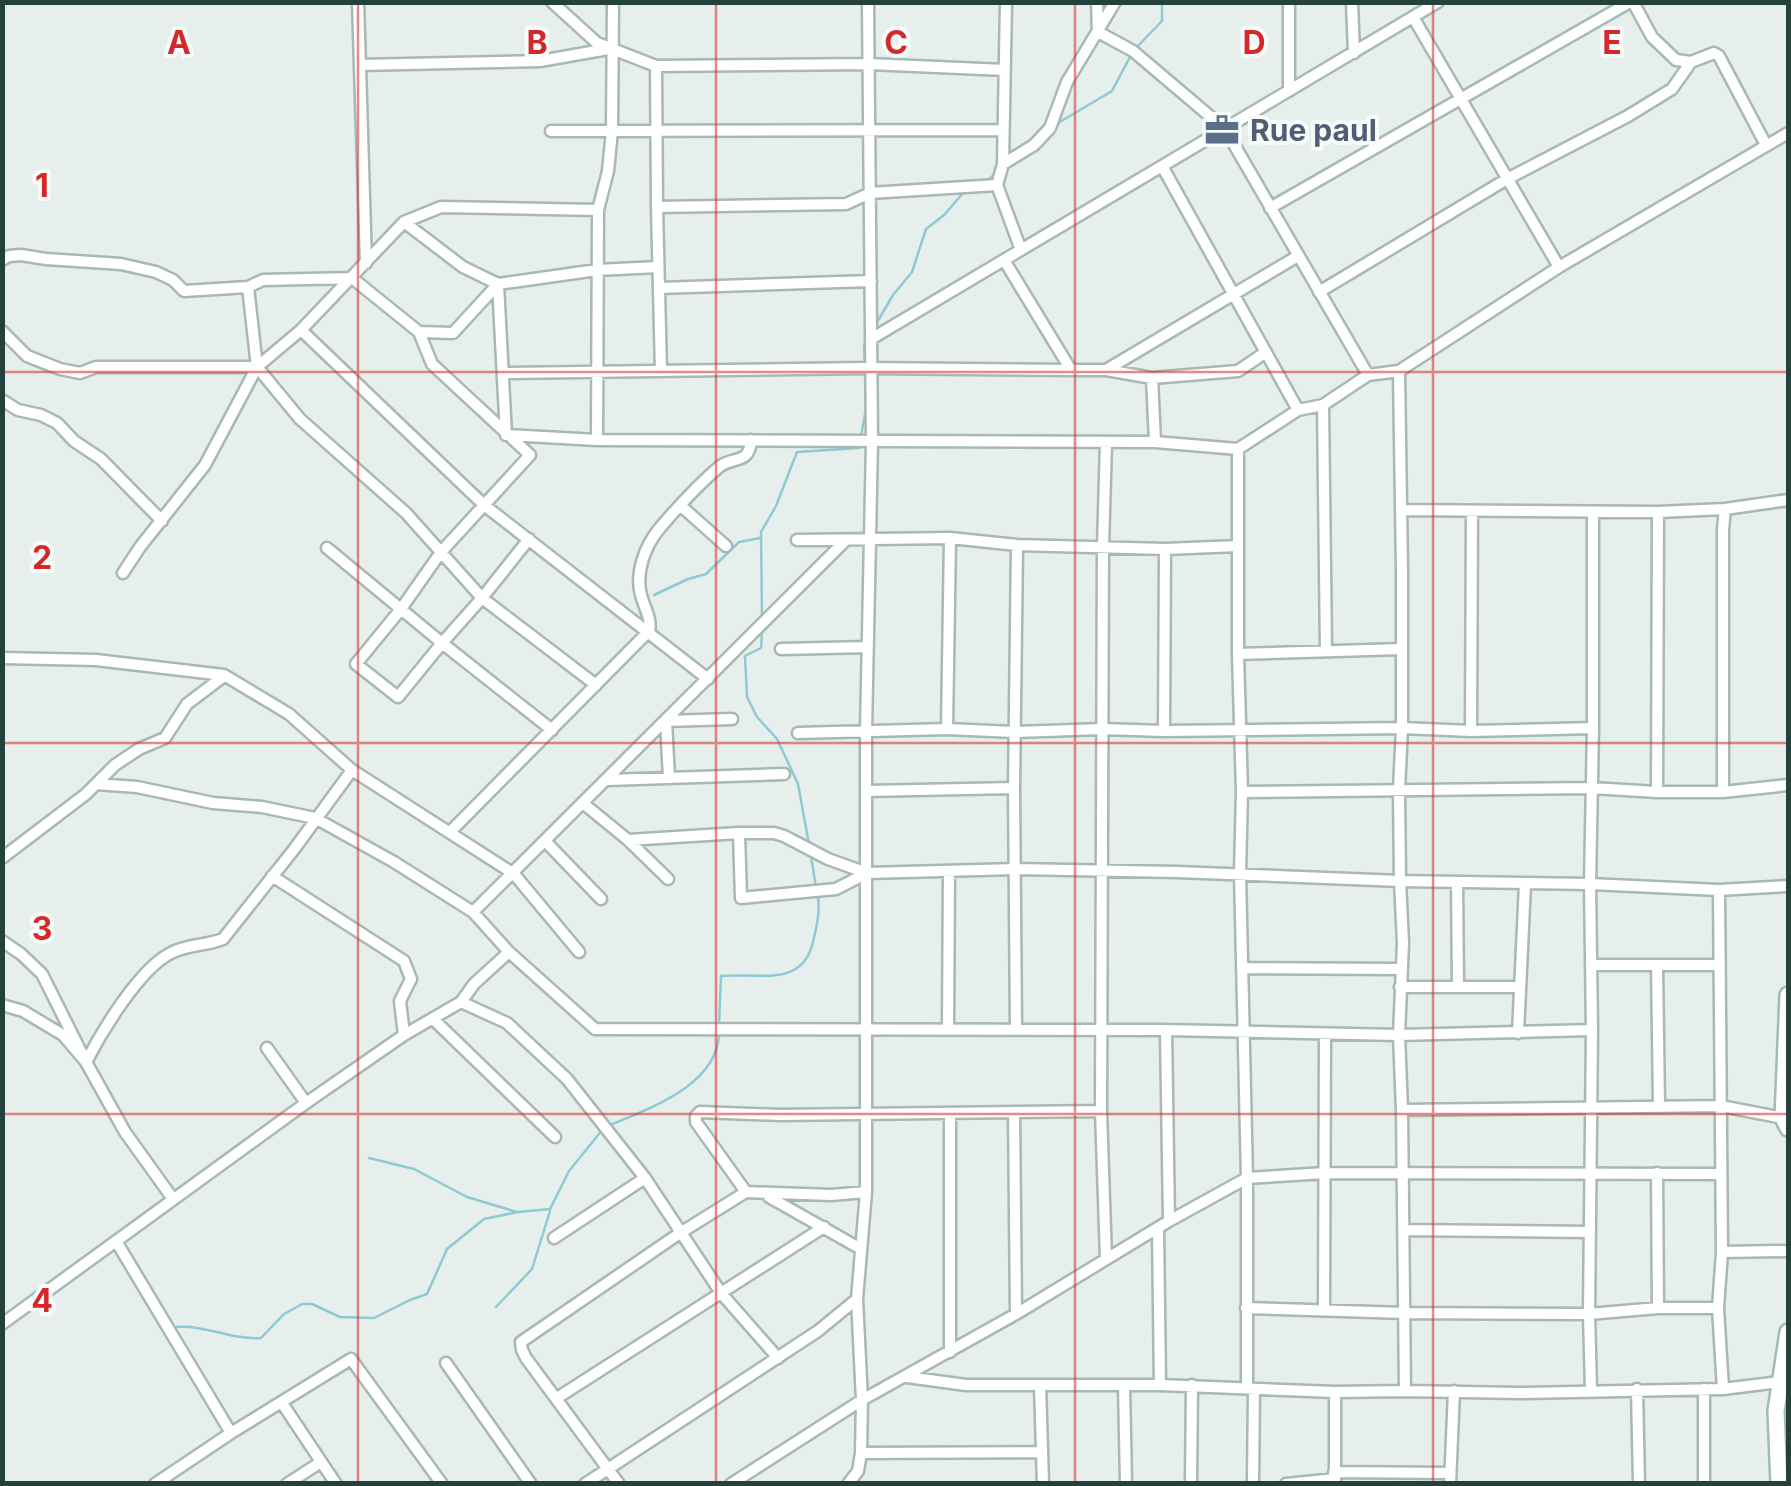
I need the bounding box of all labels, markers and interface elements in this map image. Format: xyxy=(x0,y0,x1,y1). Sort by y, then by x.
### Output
text: A xyxy=(167,23,191,62)
text: B xyxy=(526,23,548,62)
text: C xyxy=(884,23,908,62)
text: D xyxy=(1242,23,1266,62)
text: E xyxy=(1602,23,1622,62)
office icon: Rue paul xyxy=(1203,111,1241,149)
place label: Rue paul xyxy=(1250,112,1377,148)
text: 1 xyxy=(35,166,49,205)
text: 2 xyxy=(32,538,52,577)
text: 3 xyxy=(32,909,52,948)
text: 4 xyxy=(31,1281,53,1320)

